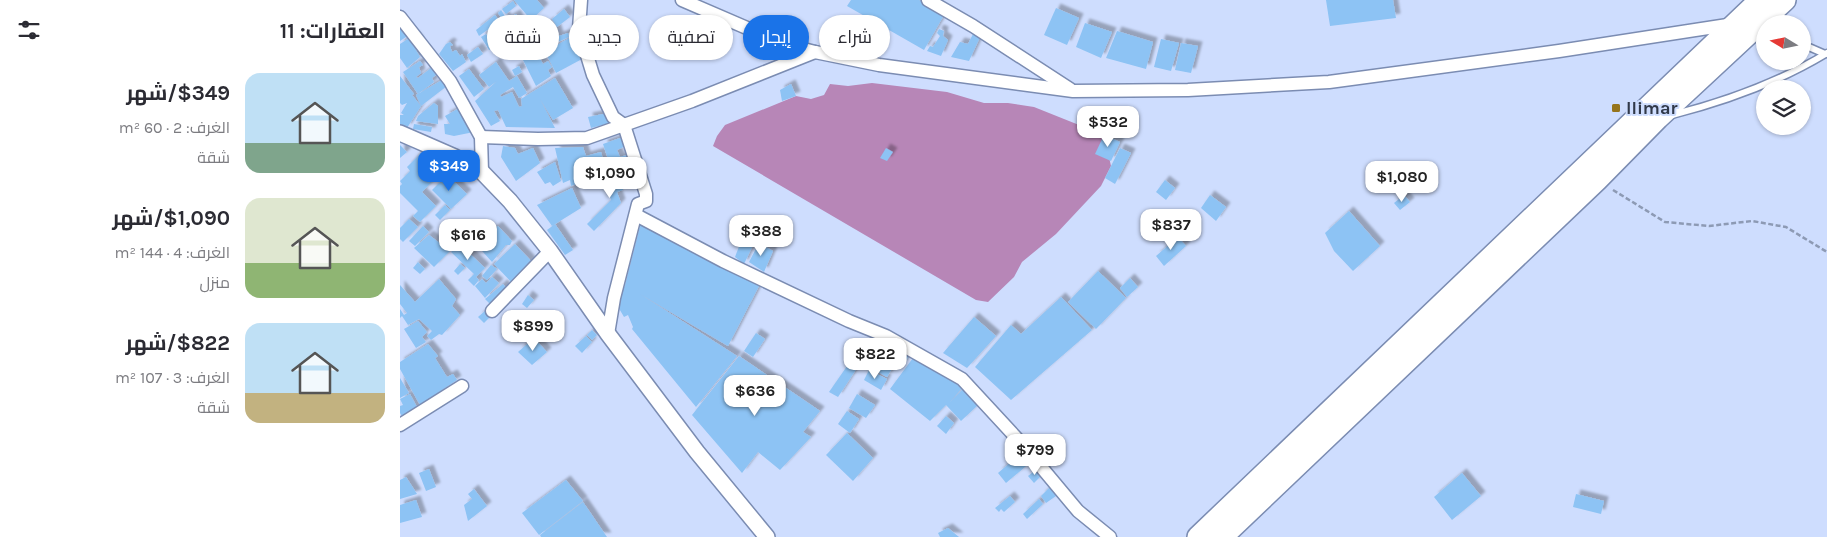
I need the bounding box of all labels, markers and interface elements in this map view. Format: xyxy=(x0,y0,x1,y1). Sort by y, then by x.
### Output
chip: شقة xyxy=(487,15,559,60)
chip: جديد xyxy=(569,15,639,60)
chip: تصفية xyxy=(649,15,733,60)
chip: إيجار xyxy=(743,15,809,60)
chip: شراء xyxy=(819,15,890,60)
north arrow xyxy=(1756,15,1811,70)
map controls xyxy=(1756,15,1811,135)
icon: filters xyxy=(15,16,43,44)
text: العقارات: 11 xyxy=(280,19,385,43)
button: layers xyxy=(1756,80,1811,135)
text: $349/شهر xyxy=(126,81,230,105)
icon: home xyxy=(285,93,345,153)
place label: Ilimar xyxy=(1626,97,1678,119)
marker: Ilimar xyxy=(1610,102,1622,114)
pin: $532 xyxy=(1078,106,1138,148)
text: $532 xyxy=(1088,112,1128,131)
text: الغرف: 2 · 60 m² xyxy=(119,118,230,137)
text: شقة xyxy=(197,148,230,167)
pin: $349 xyxy=(419,150,479,192)
text: $349 xyxy=(429,156,469,175)
pin: $1,090 xyxy=(569,156,651,199)
pin: $1,080 xyxy=(1361,160,1443,203)
text: $1,090 xyxy=(585,163,635,182)
text: $1,080 xyxy=(1376,167,1428,186)
text: $1,090/شهر xyxy=(112,206,230,230)
pin: $837 xyxy=(1141,208,1201,251)
pin: $388 xyxy=(731,214,791,257)
text: $837 xyxy=(1151,215,1191,234)
icon: home xyxy=(285,218,345,278)
pin: $616 xyxy=(438,218,498,261)
text: $388 xyxy=(740,221,782,240)
text: $616 xyxy=(450,225,486,244)
text: الغرف: 4 · 144 m² xyxy=(115,243,230,262)
text: منزل xyxy=(200,273,230,292)
pin: $899 xyxy=(503,310,563,352)
text: $899 xyxy=(513,316,553,335)
text: $822/شهر xyxy=(126,331,230,355)
pin: $822 xyxy=(845,338,905,380)
icon: home xyxy=(285,343,345,403)
text: $822 xyxy=(855,344,895,363)
text: الغرف: 3 · 107 m² xyxy=(115,368,230,387)
pin: $636 xyxy=(725,374,785,417)
text: $636 xyxy=(735,381,775,400)
text: شقة xyxy=(197,398,230,417)
pin: $799 xyxy=(1005,434,1065,476)
text: $799 xyxy=(1016,440,1054,459)

